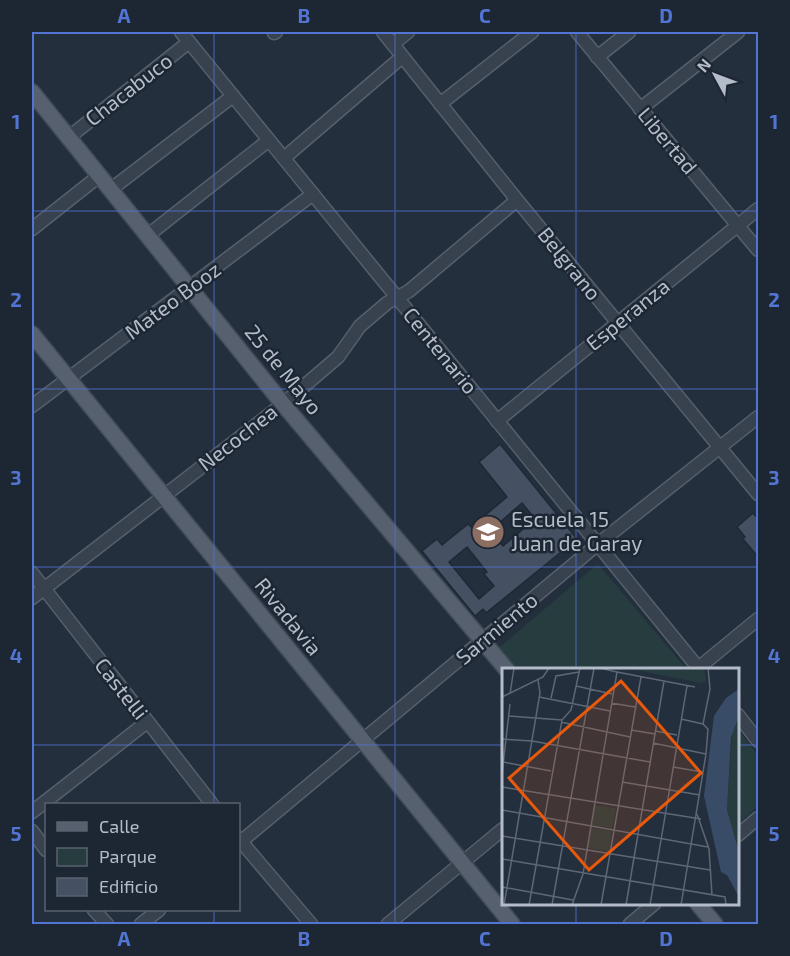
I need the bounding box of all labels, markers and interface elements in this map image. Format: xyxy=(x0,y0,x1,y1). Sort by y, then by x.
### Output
text: A xyxy=(117,3,131,27)
text: B xyxy=(298,3,310,27)
text: C xyxy=(479,3,491,27)
text: D xyxy=(659,3,673,27)
north arrow xyxy=(685,45,745,105)
street label: Chacabuco xyxy=(80,47,177,131)
text: N xyxy=(692,54,714,75)
street label: Libertad xyxy=(633,102,703,178)
text: 1 xyxy=(12,109,20,133)
text: 1 xyxy=(770,109,778,133)
street label: Belgrano xyxy=(533,222,607,304)
street label: Mateo Booz xyxy=(119,256,225,344)
street label: Esperanza xyxy=(580,273,674,355)
text: 2 xyxy=(10,287,22,311)
text: 2 xyxy=(768,287,780,311)
street label: Centenario xyxy=(399,302,484,398)
street label: 25 de Mayo xyxy=(240,319,328,419)
street label: Necochea xyxy=(193,398,282,475)
text: 3 xyxy=(10,465,22,489)
text: 3 xyxy=(768,465,780,489)
place label: Escuela 15 Juan de Garay xyxy=(511,506,642,555)
school or university icon: Escuela 15 Juan de Garay xyxy=(470,514,506,550)
street label: Rivadavia xyxy=(250,572,328,660)
street label: Sarmiento xyxy=(450,587,542,669)
text: 4 xyxy=(10,643,23,667)
text: 4 xyxy=(768,643,781,667)
street label: Castelli xyxy=(90,652,154,724)
inset map xyxy=(502,668,739,905)
legend xyxy=(45,803,240,911)
text: Calle xyxy=(99,815,140,837)
text: 5 xyxy=(10,821,22,845)
text: 5 xyxy=(768,821,780,845)
text: Parque xyxy=(99,845,157,867)
text: Edificio xyxy=(99,875,158,897)
text: A xyxy=(117,926,131,950)
text: B xyxy=(298,926,310,950)
text: C xyxy=(479,926,491,950)
text: D xyxy=(659,926,673,950)

